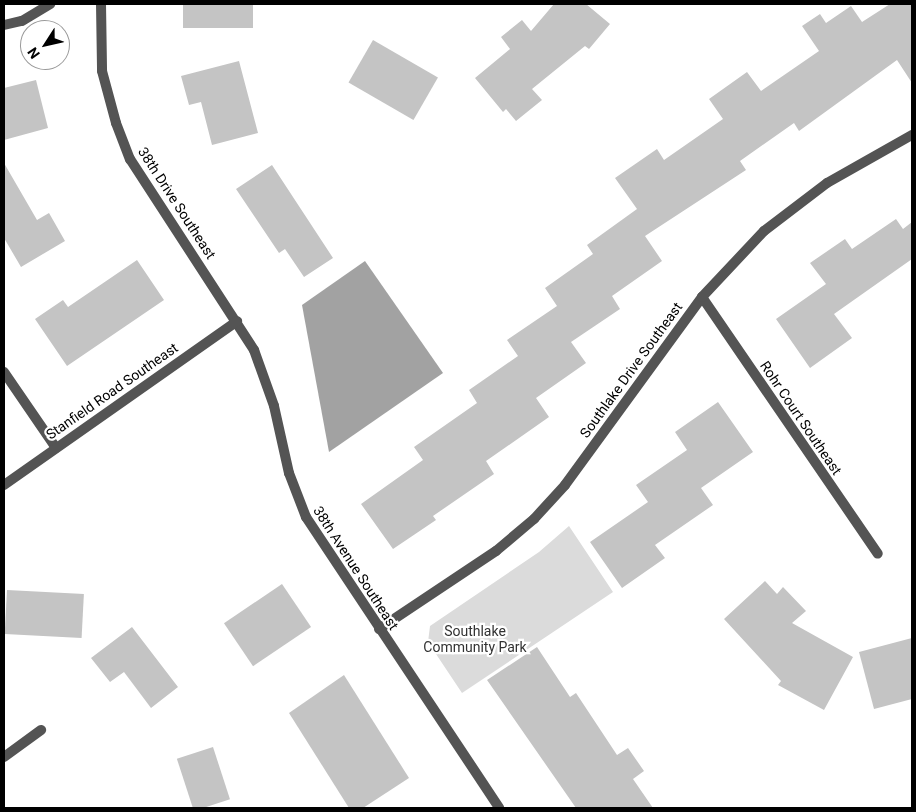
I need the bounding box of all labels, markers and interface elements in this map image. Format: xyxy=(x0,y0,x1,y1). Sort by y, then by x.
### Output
north arrow xyxy=(20,20,70,70)
text: N xyxy=(24,44,43,62)
street label: 38th Drive Southeast xyxy=(135,144,219,262)
street label: Southlake Drive Southeast xyxy=(576,299,686,441)
street label: Stanfield Road Southeast xyxy=(43,339,181,443)
street label: Rohr Court Southeast xyxy=(757,358,845,478)
street label: 38th Avenue Southeast xyxy=(310,503,402,633)
park label: Southlake Community Park xyxy=(423,623,527,656)

